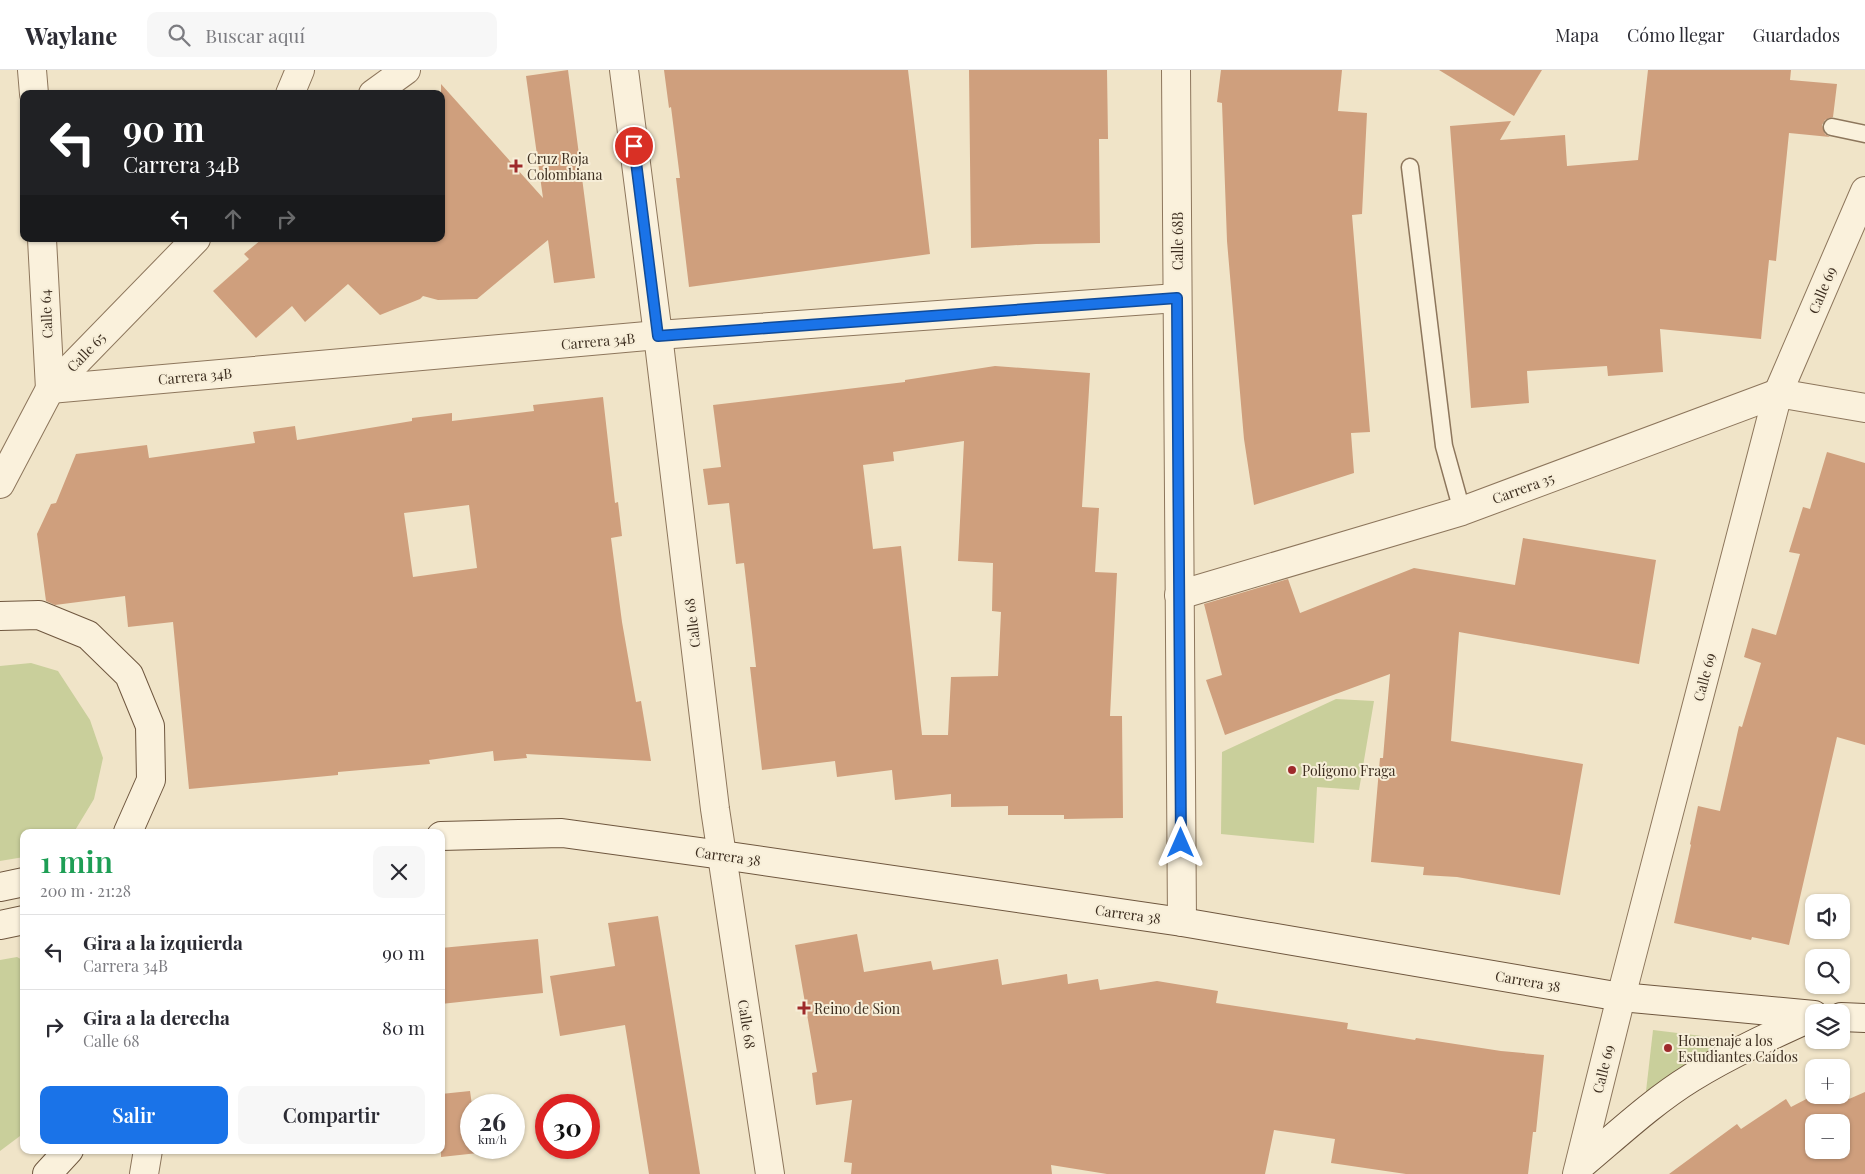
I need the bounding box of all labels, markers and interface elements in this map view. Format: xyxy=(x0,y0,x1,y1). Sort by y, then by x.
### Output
search box xyxy=(147,12,497,57)
text: Waylane xyxy=(25,19,117,51)
icon: search xyxy=(165,21,193,49)
text: Buscar aquí xyxy=(205,22,305,48)
text: Mapa xyxy=(1555,23,1599,47)
text: Cómo llegar xyxy=(1627,23,1724,47)
text: Guardados xyxy=(1752,23,1840,47)
text: 90 m xyxy=(123,104,205,151)
icon: left xyxy=(40,110,105,175)
pin xyxy=(613,125,655,167)
icon: arrive xyxy=(620,132,648,160)
text: Carrera 34B xyxy=(123,149,240,179)
place label: Cruz Roja Colombiana xyxy=(527,149,602,184)
marker: Cruz Roja Colombiana xyxy=(509,159,523,173)
icon: left xyxy=(166,205,194,233)
icon: ahead xyxy=(219,205,247,233)
icon: right xyxy=(272,205,300,233)
street label: Calle 68B xyxy=(1168,212,1187,270)
street label: Calle 69 xyxy=(1804,264,1840,316)
street label: Calle 64 xyxy=(35,289,57,339)
street label: Calle 65 xyxy=(62,328,110,376)
street label: Carrera 34B xyxy=(560,328,636,354)
street label: Carrera 34B xyxy=(157,363,233,389)
street label: Carrera 35 xyxy=(1489,468,1557,508)
street label: Calle 68 xyxy=(680,597,704,649)
street label: Calle 69 xyxy=(1688,651,1720,703)
place label: Polígono Fraga xyxy=(1302,761,1396,780)
marker: Polígono Fraga xyxy=(1286,764,1298,776)
position arrow xyxy=(1154,816,1206,868)
text: 1 min xyxy=(40,841,113,881)
street label: Carrera 38 xyxy=(694,842,762,870)
button: close xyxy=(373,846,425,898)
text: 200 m · 21:28 xyxy=(40,880,131,901)
map controls xyxy=(1805,894,1850,1159)
button: sound xyxy=(1805,894,1850,939)
street label: Carrera 38 xyxy=(1094,900,1162,928)
text: Gira a la izquierda xyxy=(83,929,243,955)
icon: left xyxy=(40,938,68,966)
text: 90 m xyxy=(382,939,425,965)
button: search xyxy=(1805,949,1850,994)
text: Carrera 34B xyxy=(83,955,168,976)
street label: Carrera 38 xyxy=(1494,966,1562,996)
street label: Calle 68 xyxy=(734,998,760,1050)
place label: Reino de Sion xyxy=(814,999,901,1018)
marker: Reino de Sion xyxy=(798,1002,810,1014)
text: Gira a la derecha xyxy=(83,1004,230,1030)
button: layers xyxy=(1805,1004,1850,1049)
icon: right xyxy=(40,1013,68,1041)
text: 80 m xyxy=(382,1014,425,1040)
text: Calle 68 xyxy=(83,1030,140,1051)
place label: Homenaje a los Estudiantes Caídos xyxy=(1678,1031,1798,1066)
marker: Homenaje a los Estudiantes Caídos xyxy=(1662,1042,1674,1054)
street label: Calle 69 xyxy=(1588,1043,1618,1095)
button: + xyxy=(1805,1059,1850,1104)
button: Salir xyxy=(40,1086,228,1144)
button: Compartir xyxy=(238,1086,425,1144)
speed limit sign: 30 xyxy=(535,1094,600,1159)
text: 26 xyxy=(479,1104,506,1137)
button: − xyxy=(1805,1114,1850,1159)
text: km/h xyxy=(478,1131,507,1147)

